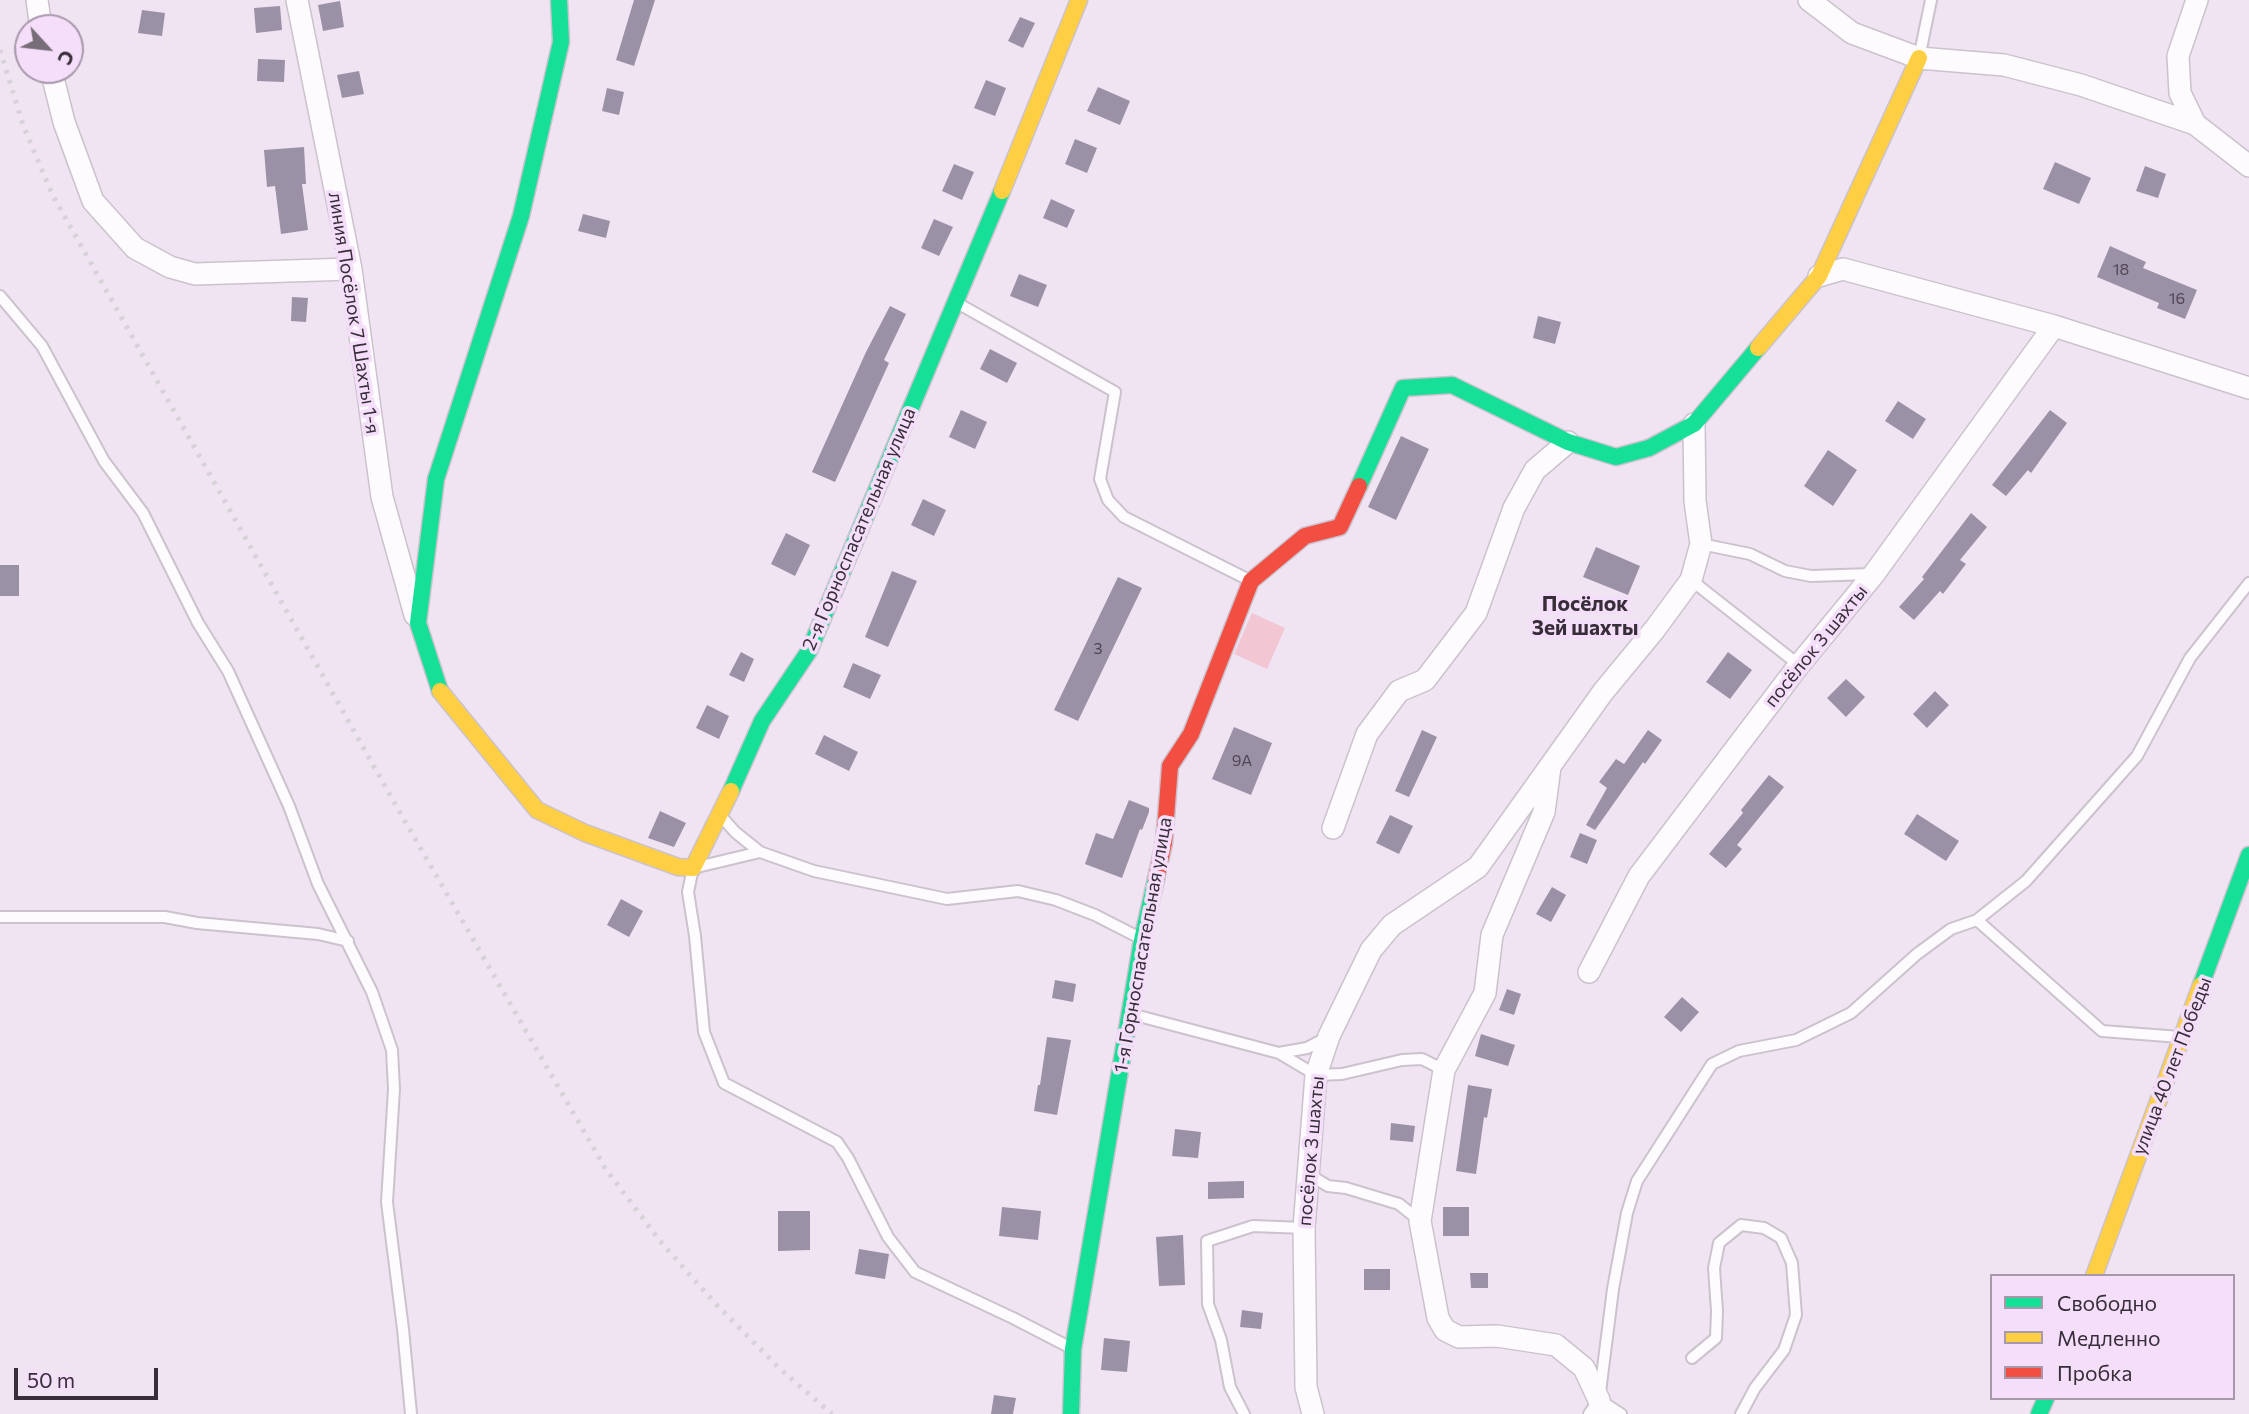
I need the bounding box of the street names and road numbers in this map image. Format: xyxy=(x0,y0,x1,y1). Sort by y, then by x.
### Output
street label: линия Посёлок 7 Шахты 1-я xyxy=(324,191,384,435)
street label: 2-я Горноспасательная улица xyxy=(797,404,921,654)
street label: посёлок 3 шахты xyxy=(1760,580,1872,712)
street label: 1-я Горноспасательная улица xyxy=(1109,816,1177,1074)
street label: улица 40 лет Победы xyxy=(2128,974,2216,1158)
street label: посёлок 3 шахты xyxy=(1293,1075,1329,1227)

